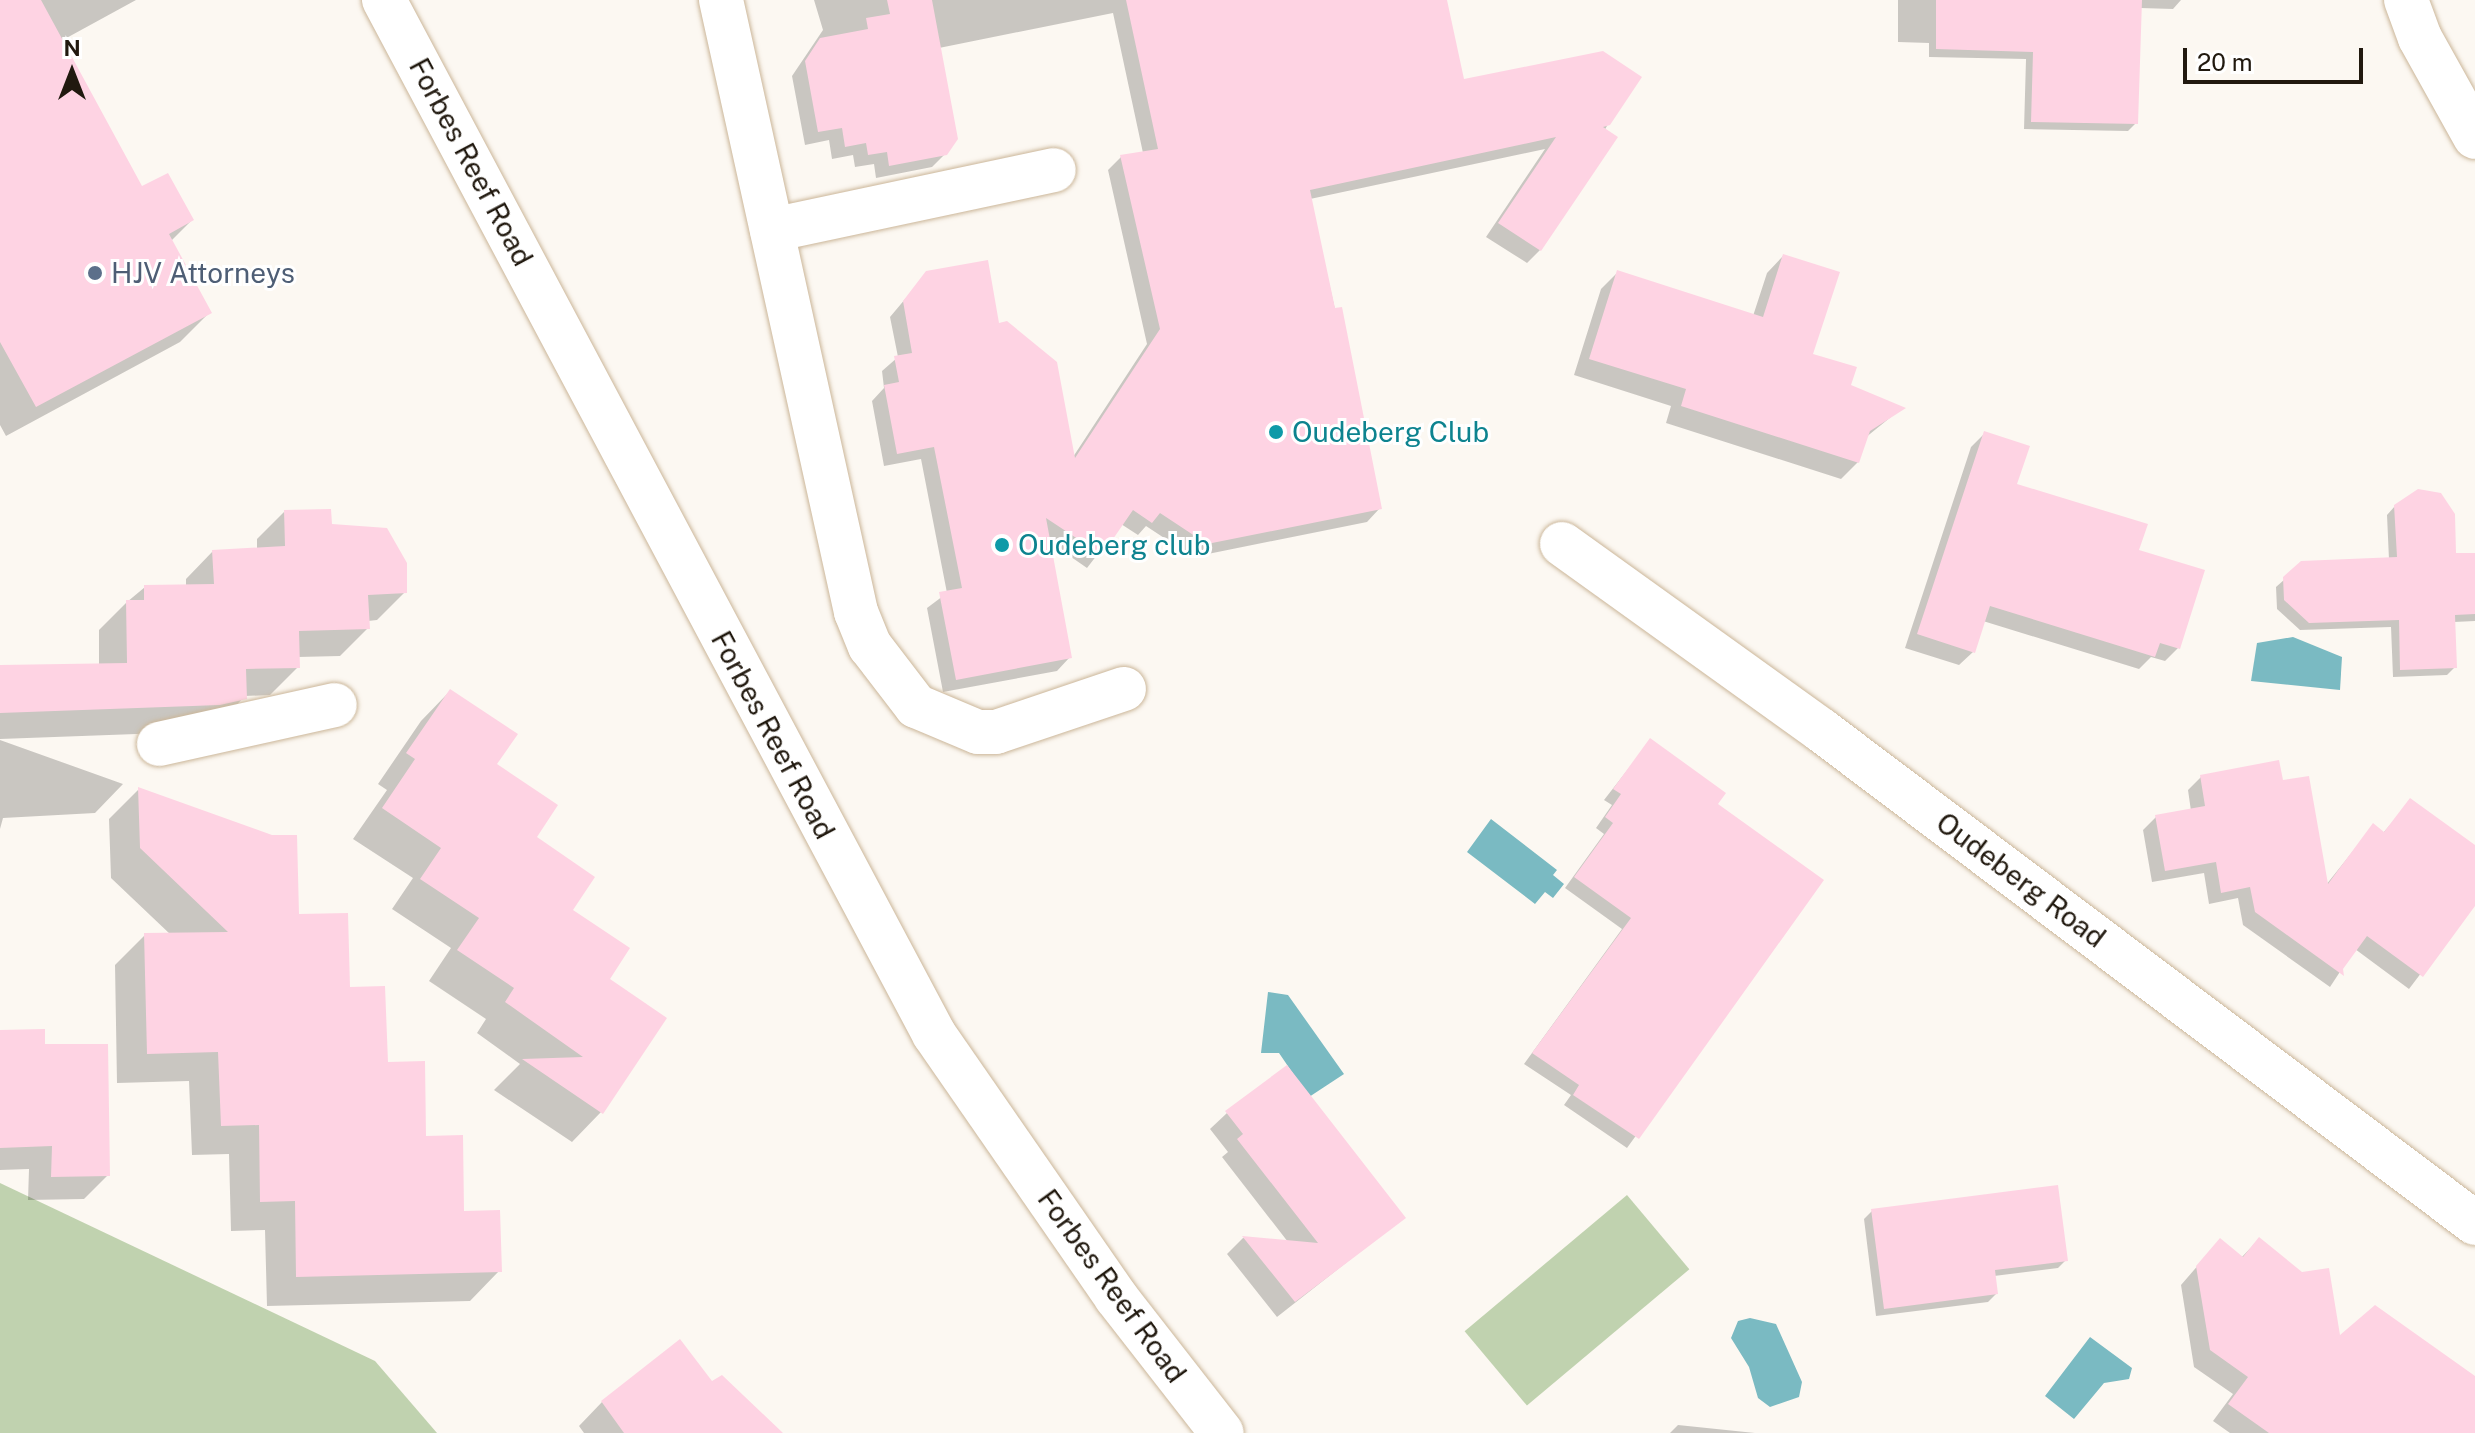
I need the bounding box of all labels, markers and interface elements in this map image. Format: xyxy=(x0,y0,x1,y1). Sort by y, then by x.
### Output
north arrow xyxy=(32,32,112,112)
scale bar xyxy=(2187,32,2367,82)
text: N xyxy=(63,35,81,61)
text: 20 m xyxy=(2197,48,2253,76)
street label: Forbes Reef Road xyxy=(402,52,540,272)
place label: HJV Attorneys xyxy=(111,256,295,290)
marker: HJV Attorneys xyxy=(86,264,104,282)
place label: Oudeberg Club xyxy=(1292,415,1489,449)
marker: Oudeberg Club xyxy=(1267,423,1285,441)
place label: Oudeberg club xyxy=(1018,528,1211,562)
marker: Oudeberg club xyxy=(993,536,1011,554)
street label: Forbes Reef Road xyxy=(704,625,842,845)
street label: Oudeberg Road xyxy=(1930,806,2112,954)
street label: Forbes Reef Road xyxy=(1031,1183,1193,1389)

